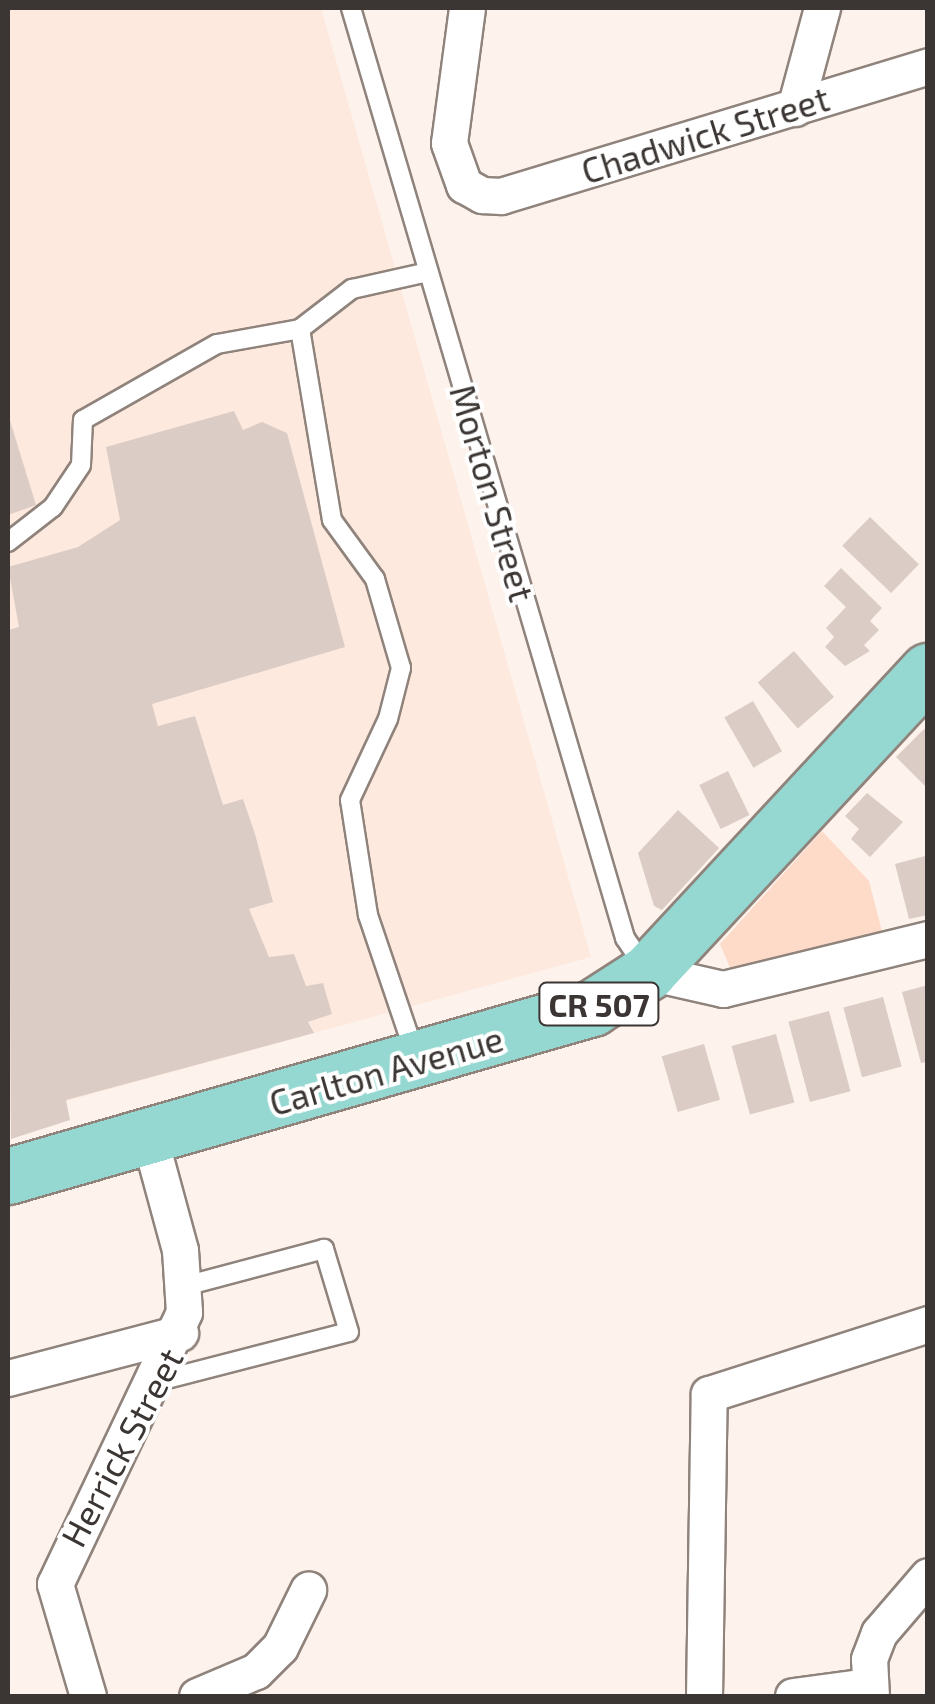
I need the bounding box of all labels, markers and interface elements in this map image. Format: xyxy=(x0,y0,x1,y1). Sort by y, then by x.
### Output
street label: Chadwick Street xyxy=(576,76,834,192)
street label: Morton Street xyxy=(442,380,544,606)
road number: CR 507 xyxy=(536,977,662,1031)
street label: Carlton Avenue xyxy=(264,1016,508,1124)
street label: Herrick Street xyxy=(51,1340,191,1554)

